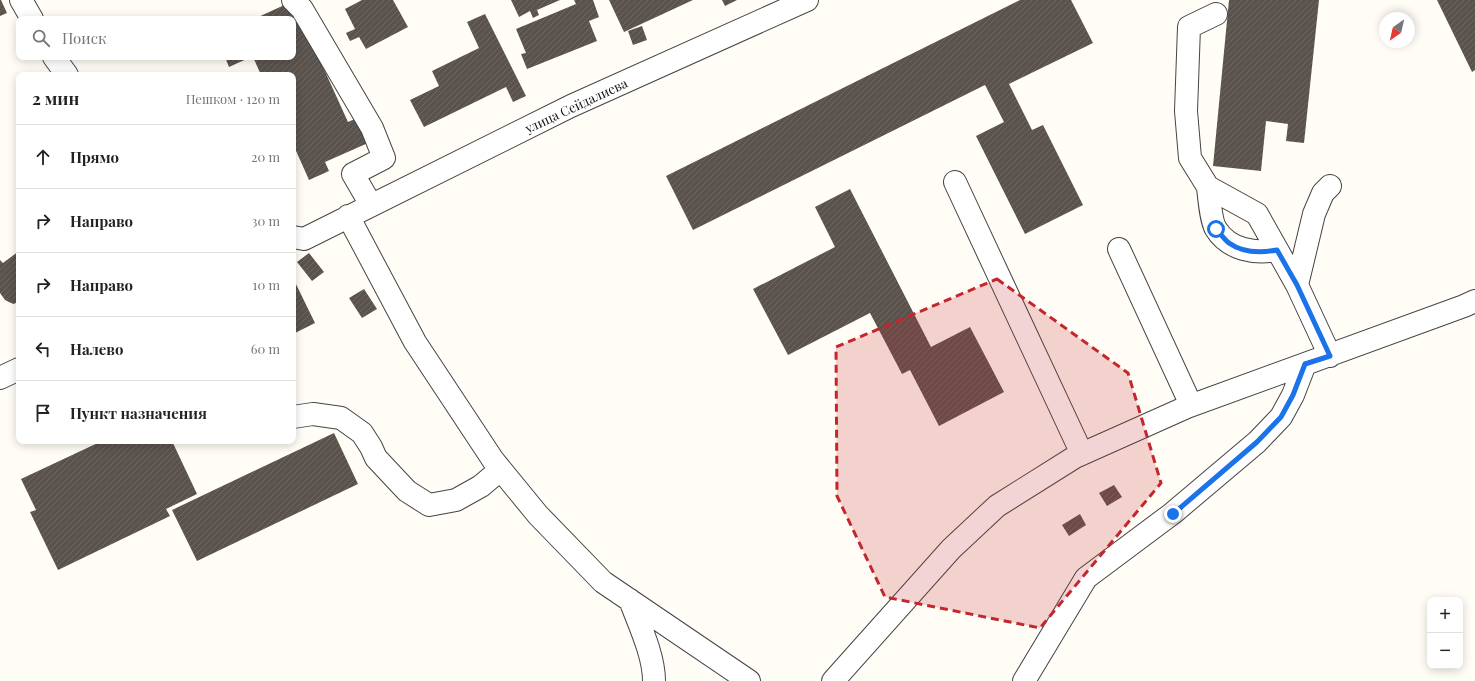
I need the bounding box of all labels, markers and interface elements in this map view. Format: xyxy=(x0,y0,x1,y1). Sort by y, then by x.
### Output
north arrow xyxy=(1379,12,1415,48)
search box xyxy=(16,16,296,60)
icon: search xyxy=(30,27,52,49)
text: Поиск xyxy=(62,28,107,48)
street label: улица Сейдалиева xyxy=(521,74,630,137)
text: 2 мин xyxy=(32,87,79,109)
text: Пешком · 120 m xyxy=(186,90,280,107)
icon: ahead xyxy=(32,146,54,168)
text: Прямо xyxy=(70,147,119,167)
text: 20 m xyxy=(251,148,280,165)
icon: right xyxy=(32,210,54,232)
text: Направо xyxy=(70,211,133,231)
text: 30 m xyxy=(252,212,280,229)
route start xyxy=(1207,220,1225,238)
icon: right xyxy=(32,274,54,296)
text: Направо xyxy=(70,275,133,295)
text: 10 m xyxy=(253,276,280,293)
icon: left xyxy=(32,338,54,360)
text: Налево xyxy=(70,339,123,359)
text: 60 m xyxy=(251,340,280,357)
icon: arrive xyxy=(32,402,54,424)
text: Пункт назначения xyxy=(70,403,207,423)
route end xyxy=(1164,505,1182,523)
map controls xyxy=(1427,597,1463,669)
button: + xyxy=(1427,597,1463,633)
button: − xyxy=(1427,633,1463,669)

